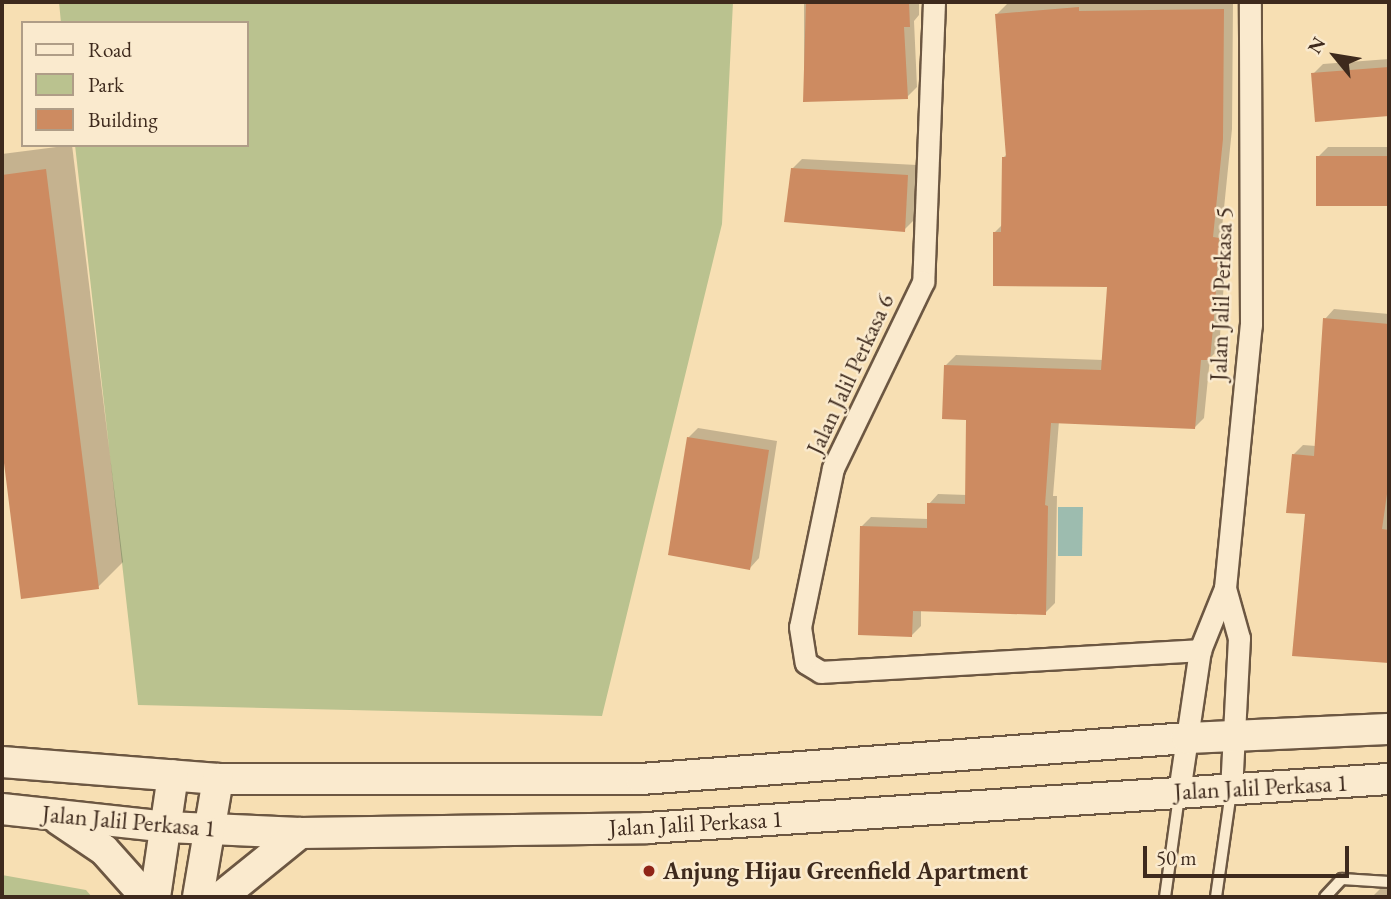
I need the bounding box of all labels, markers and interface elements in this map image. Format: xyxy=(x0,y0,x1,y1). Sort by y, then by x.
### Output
legend xyxy=(21,21,248,147)
north arrow xyxy=(1300,21,1370,91)
text: N xyxy=(1302,32,1331,58)
text: Road xyxy=(88,36,132,63)
text: Park xyxy=(88,71,124,98)
text: Building xyxy=(88,106,158,133)
street label: Jalan Jalil Perkasa 5 xyxy=(1204,206,1238,382)
street label: Jalan Jalil Perkasa 6 xyxy=(800,289,900,459)
street label: Jalan Jalil Perkasa 1 xyxy=(1173,768,1349,806)
street label: Jalan Jalil Perkasa 1 xyxy=(41,799,217,843)
street label: Jalan Jalil Perkasa 1 xyxy=(608,804,784,842)
scale bar xyxy=(1146,832,1352,876)
text: 50 m xyxy=(1156,844,1197,871)
place label: Anjung Hijau Greenfield Apartment xyxy=(663,857,1028,885)
marker: Anjung Hijau Greenfield Apartment xyxy=(641,863,657,879)

